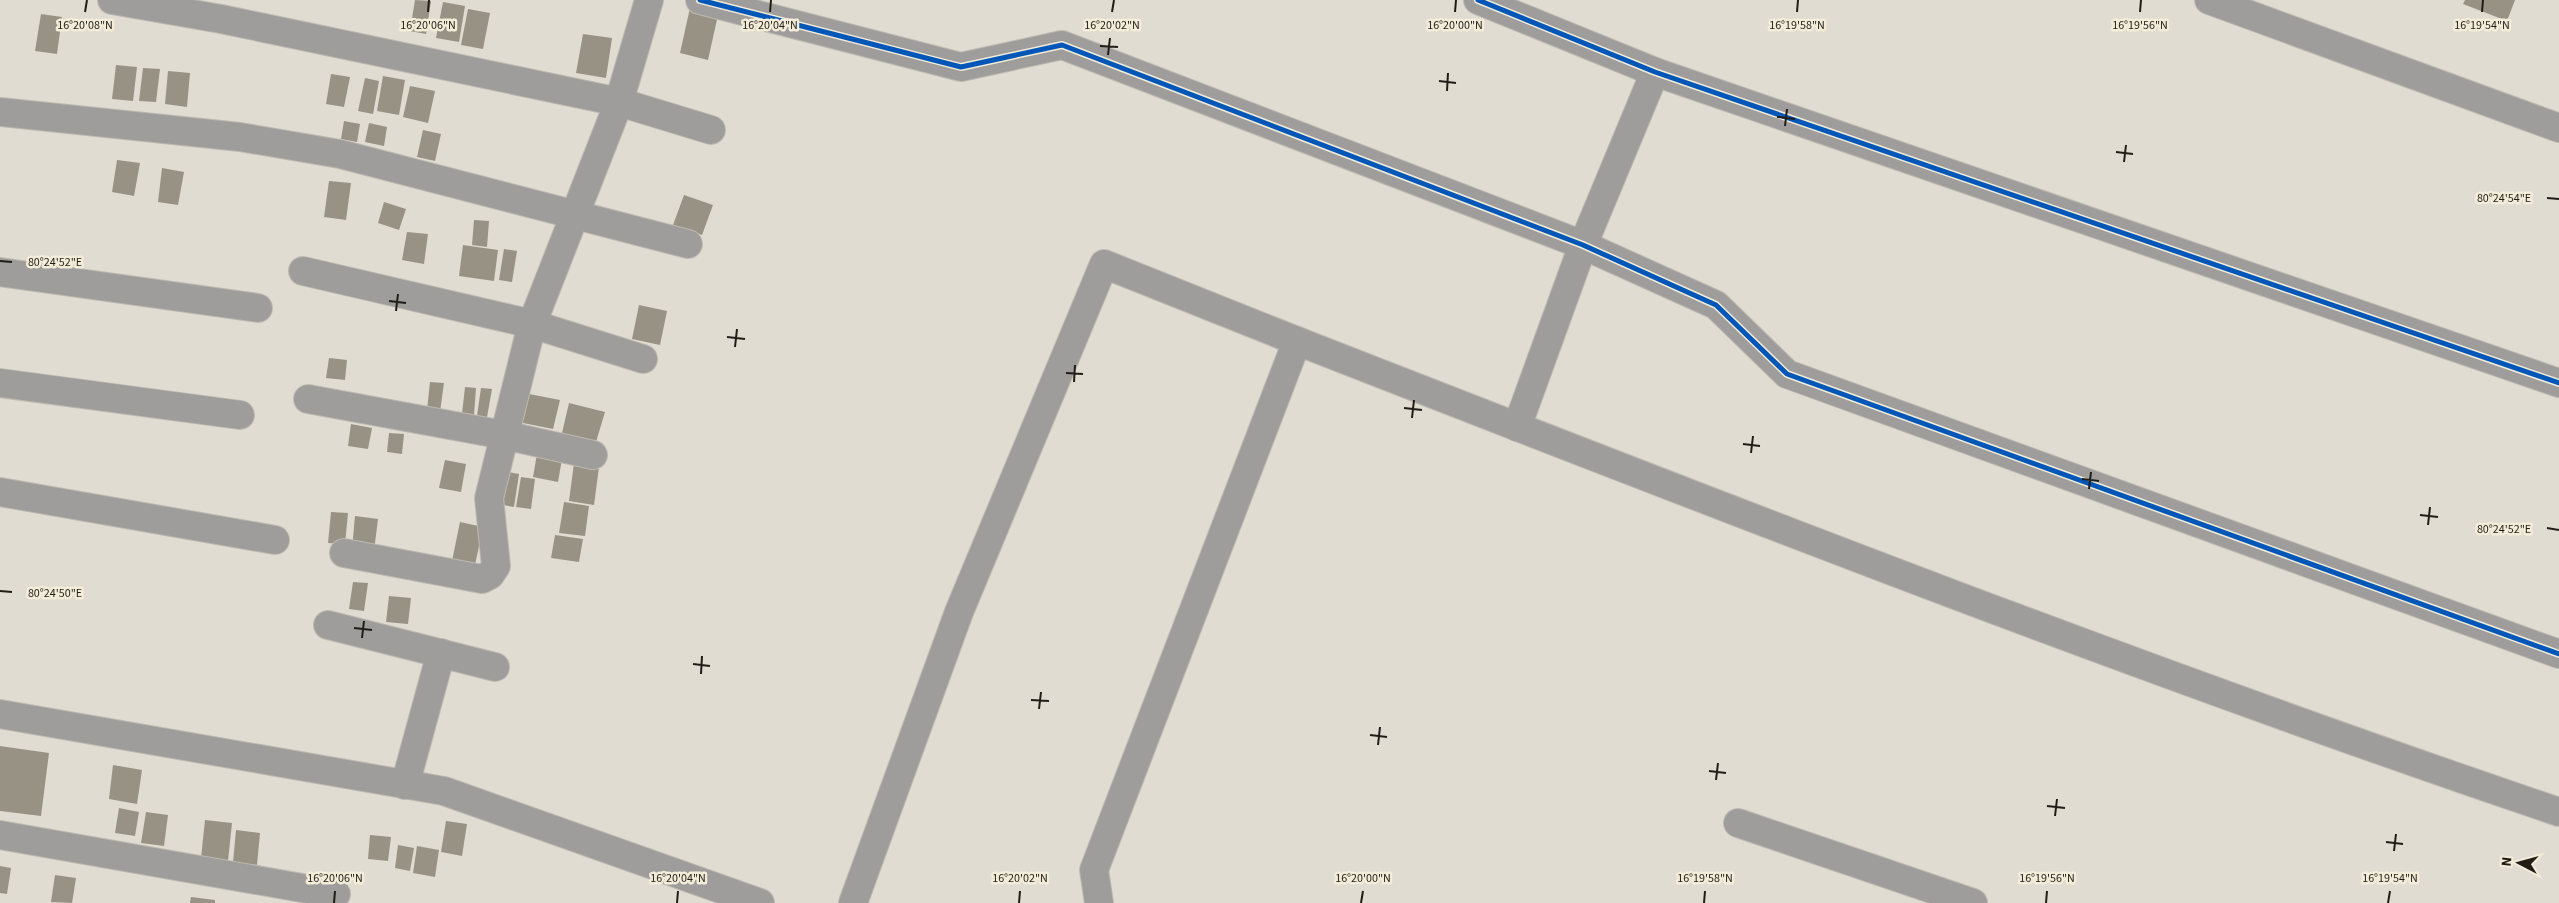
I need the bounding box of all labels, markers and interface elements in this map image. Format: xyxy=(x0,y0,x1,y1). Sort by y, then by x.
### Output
text: 16°20'08"N xyxy=(57,17,113,34)
text: 16°20'06"N xyxy=(400,17,456,34)
text: 16°20'04"N xyxy=(742,17,798,34)
text: 16°20'02"N xyxy=(1084,17,1140,34)
text: 16°20'00"N xyxy=(1427,17,1483,34)
text: 16°19'58"N xyxy=(1769,17,1825,34)
text: 16°19'56"N xyxy=(2112,17,2168,34)
text: 16°19'54"N xyxy=(2454,17,2510,34)
text: 80°24'54"E xyxy=(2477,190,2531,207)
text: 80°24'52"E xyxy=(28,254,82,271)
text: 80°24'52"E xyxy=(2477,521,2531,538)
text: 80°24'50"E xyxy=(28,585,82,602)
north arrow xyxy=(2494,838,2544,888)
text: N xyxy=(2497,856,2517,867)
text: 16°20'06"N xyxy=(307,870,363,887)
text: 16°20'04"N xyxy=(650,870,706,887)
text: 16°20'02"N xyxy=(992,870,1048,887)
text: 16°20'00"N xyxy=(1335,870,1391,887)
text: 16°19'58"N xyxy=(1677,870,1733,887)
text: 16°19'56"N xyxy=(2019,870,2075,887)
text: 16°19'54"N xyxy=(2362,870,2418,887)

